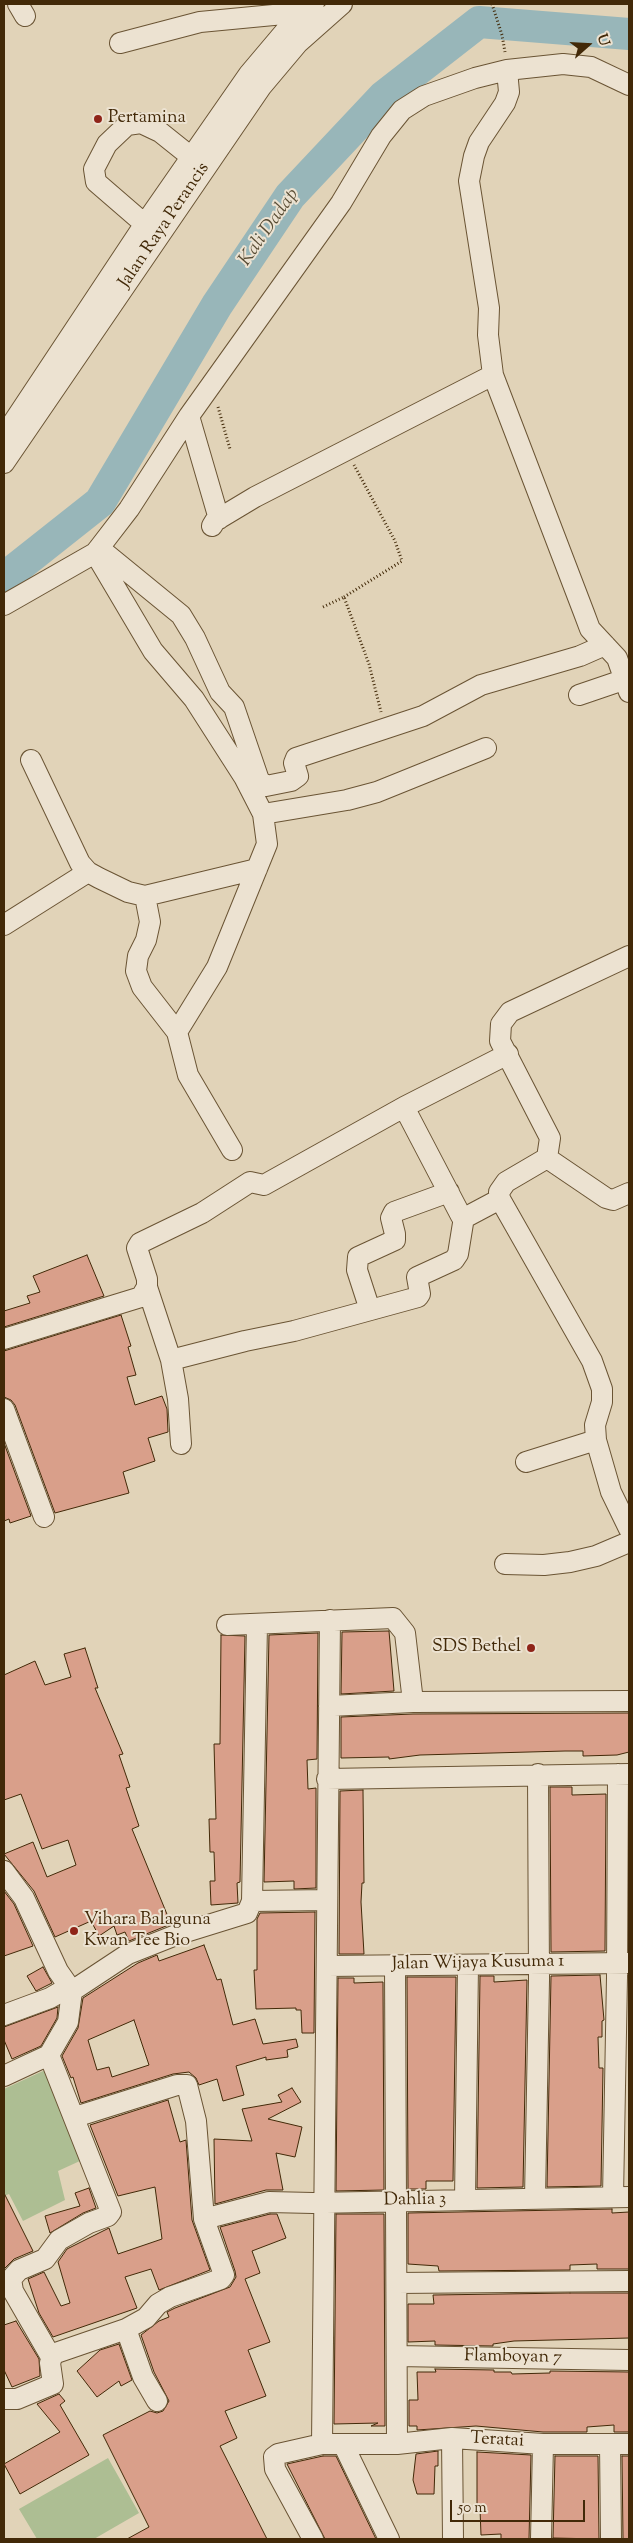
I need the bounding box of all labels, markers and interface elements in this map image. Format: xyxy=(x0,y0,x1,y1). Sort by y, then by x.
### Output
north arrow xyxy=(563,20,613,70)
text: U xyxy=(591,31,613,49)
place label: Pertamina xyxy=(108,108,186,130)
marker: Pertamina xyxy=(92,113,104,125)
street label: Jalan Raya Perancis xyxy=(115,159,215,293)
water label: Kali Dadap xyxy=(235,185,305,271)
place label: SDS Bethel xyxy=(432,1637,521,1659)
marker: SDS Bethel xyxy=(525,1642,537,1654)
place label: Vihara Balaguna Kwan Tee Bio xyxy=(84,1910,211,1952)
marker: Vihara Balaguna Kwan Tee Bio xyxy=(68,1925,80,1937)
street label: Jalan Wijaya Kusuma 1 xyxy=(391,1952,565,1976)
street label: Dahlia 3 xyxy=(383,2190,447,2212)
street label: Flamboyan 7 xyxy=(464,2346,562,2370)
street label: Teratai xyxy=(470,2429,524,2453)
scale bar xyxy=(453,2490,588,2522)
text: 50 m xyxy=(458,2498,487,2519)

